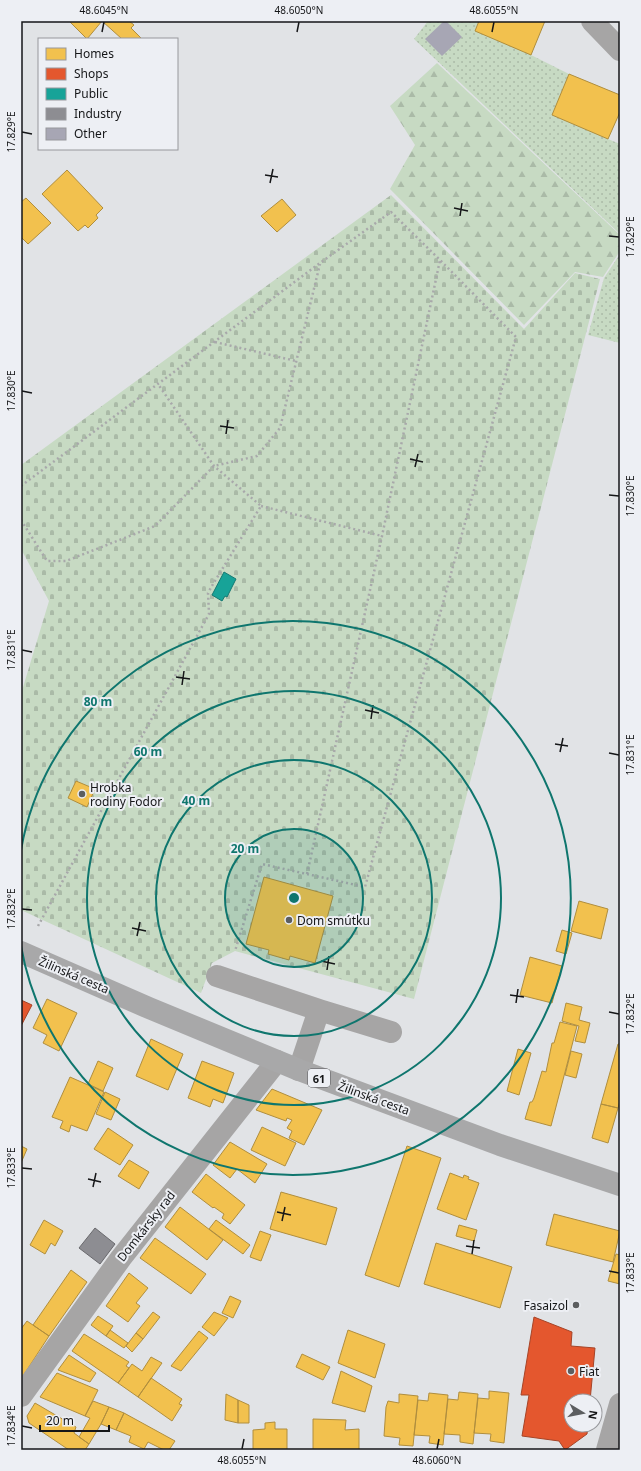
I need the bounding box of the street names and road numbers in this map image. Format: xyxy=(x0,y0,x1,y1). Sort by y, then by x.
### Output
street label: Žilinská cesta xyxy=(36,953,112,997)
road number: 61 xyxy=(308,1069,330,1087)
street label: Žilinská cesta xyxy=(336,1077,412,1119)
street label: Domkársky rad xyxy=(113,1187,179,1265)

